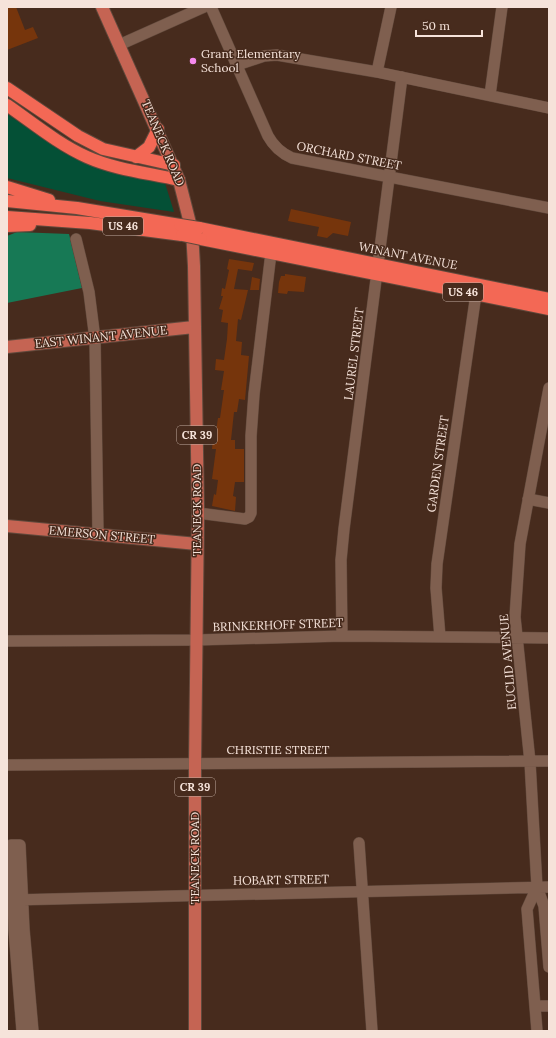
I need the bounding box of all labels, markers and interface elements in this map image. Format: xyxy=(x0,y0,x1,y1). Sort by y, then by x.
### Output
scale bar xyxy=(416,12,482,38)
text: 50 m xyxy=(422,18,450,33)
place label: Grant Elementary School xyxy=(201,46,301,75)
marker: Grant Elementary School xyxy=(188,56,198,66)
street label: TEANECK ROAD xyxy=(139,97,188,188)
street label: ORCHARD STREET xyxy=(295,138,403,173)
road number: US 46 xyxy=(103,217,143,235)
street label: WINANT AVENUE xyxy=(357,239,459,272)
road number: US 46 xyxy=(443,283,483,301)
street label: LAUREL STREET xyxy=(340,306,367,401)
street label: EAST WINANT AVENUE xyxy=(34,322,168,351)
street label: GARDEN STREET xyxy=(423,414,452,513)
road number: CR 39 xyxy=(177,426,217,444)
street label: TEANECK ROAD xyxy=(189,464,204,556)
street label: EMERSON STREET xyxy=(48,522,156,547)
street label: EUCLID AVENUE xyxy=(496,614,519,710)
street label: BRINKERHOFF STREET xyxy=(212,615,344,634)
street label: CHRISTIE STREET xyxy=(226,742,330,757)
road number: CR 39 xyxy=(175,778,215,796)
street label: TEANECK ROAD xyxy=(187,812,202,904)
street label: HOBART STREET xyxy=(233,871,330,888)

